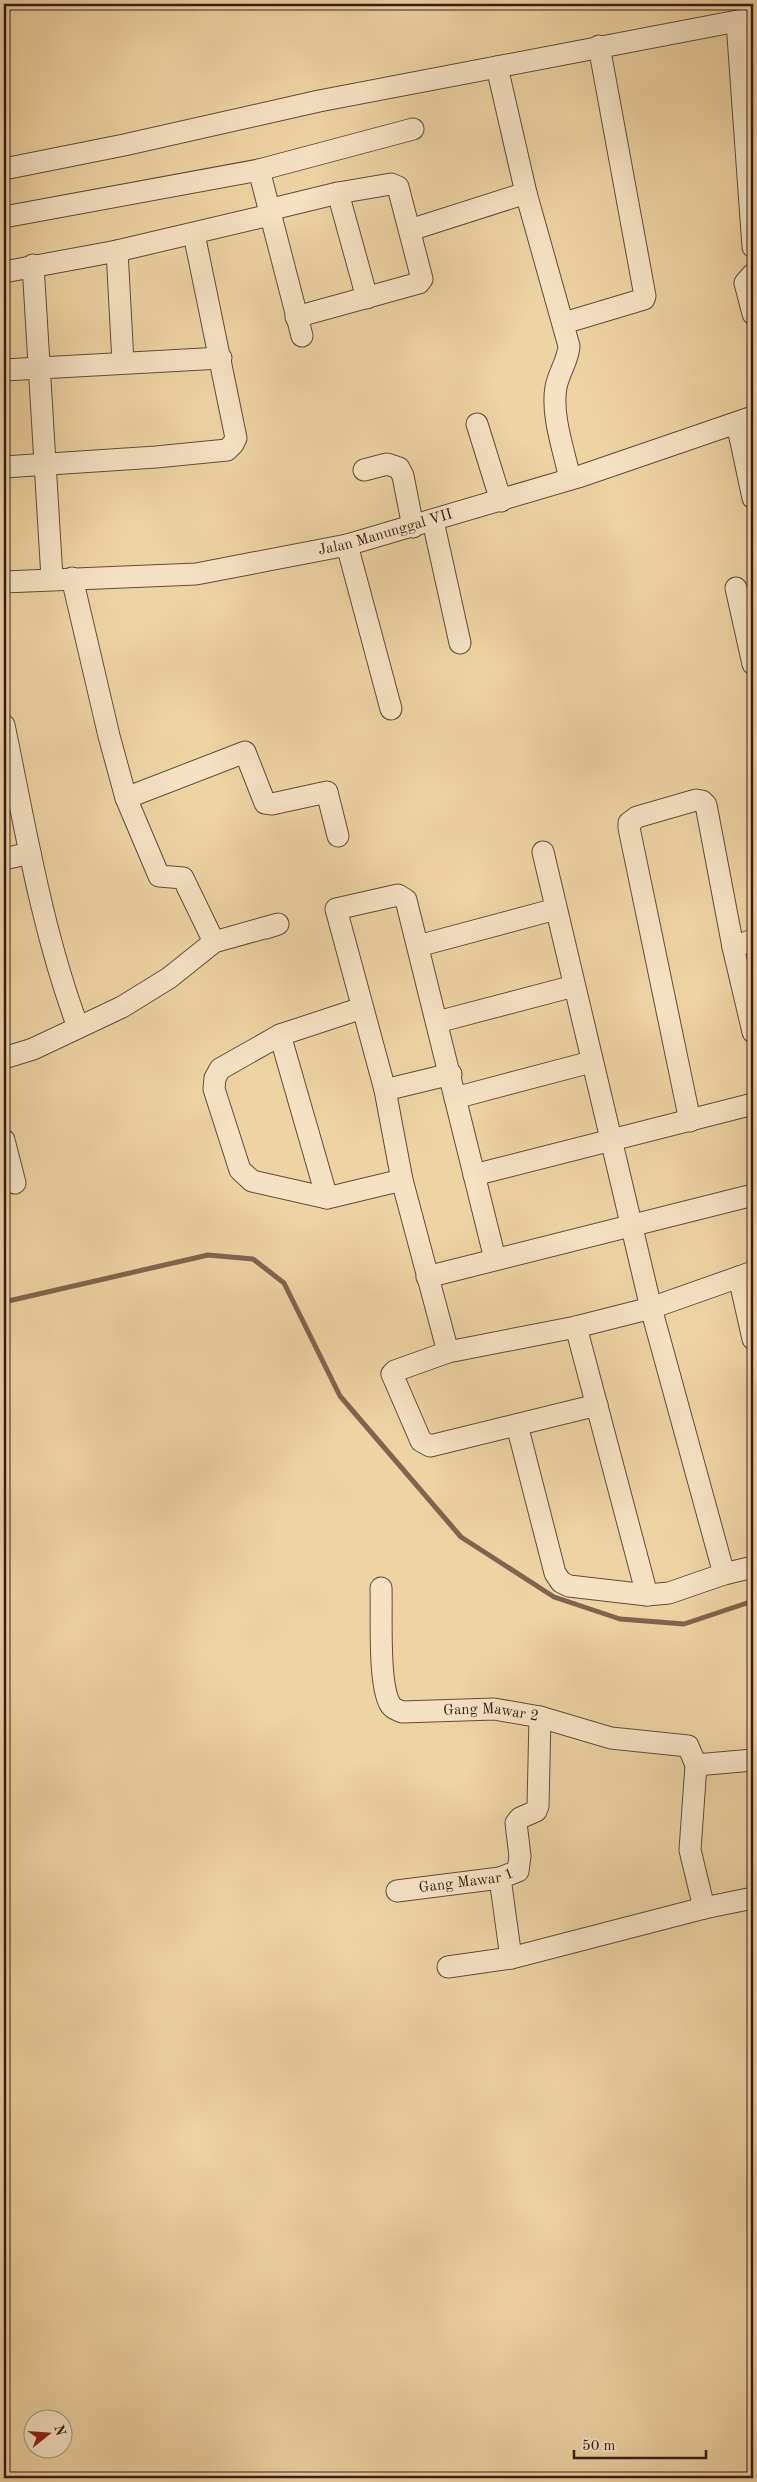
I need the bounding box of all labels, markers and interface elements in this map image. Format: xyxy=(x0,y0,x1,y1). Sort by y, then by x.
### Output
street label: Jalan Manunggal VII xyxy=(317,507,454,558)
street label: Gang Mawar 2 xyxy=(443,1701,540,1724)
street label: Gang Mawar 1 xyxy=(418,1866,516,1896)
north arrow xyxy=(22,2410,72,2460)
text: N xyxy=(51,2423,68,2438)
scale bar xyxy=(574,2427,707,2459)
text: 50 m xyxy=(582,2439,616,2454)

